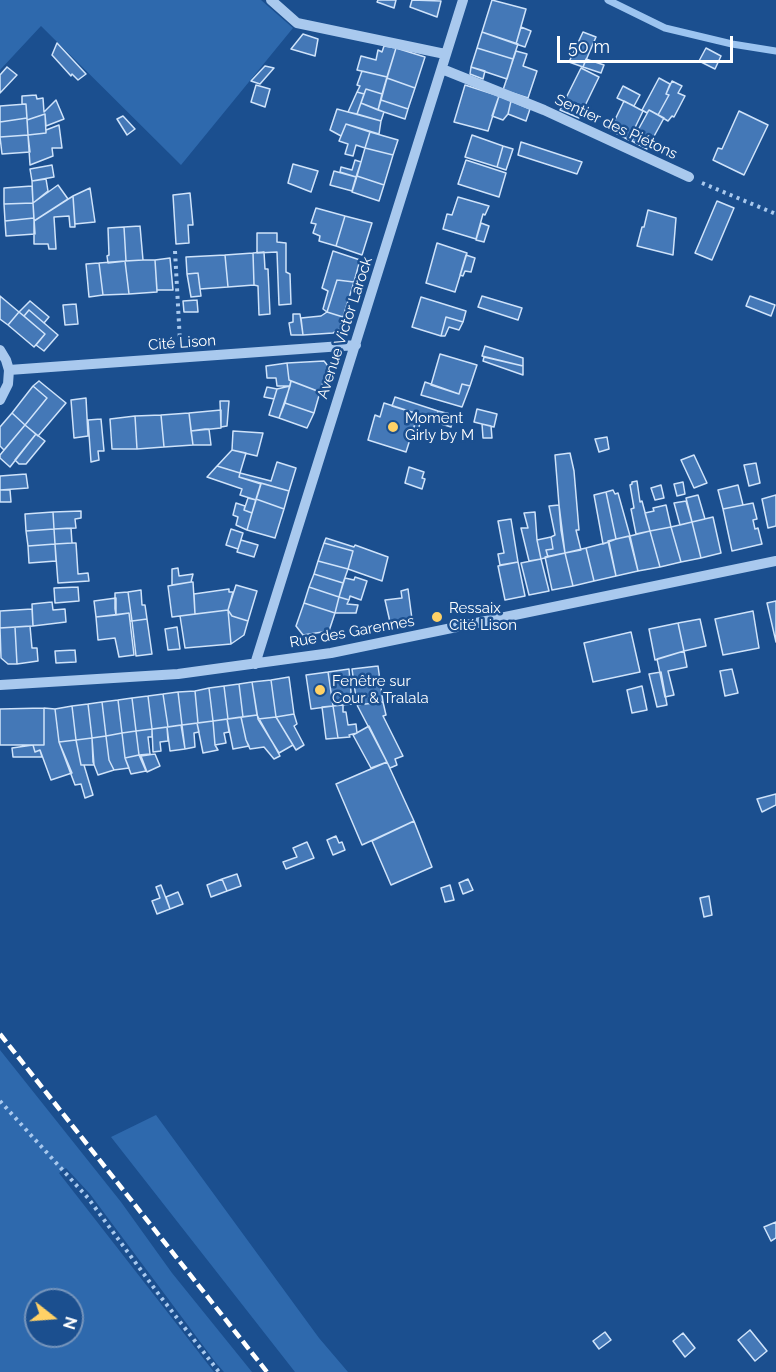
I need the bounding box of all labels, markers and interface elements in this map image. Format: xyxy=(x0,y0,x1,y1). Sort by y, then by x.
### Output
scale bar xyxy=(560,24,736,62)
text: 50 m xyxy=(568,36,610,57)
street label: Sentier des Piétons xyxy=(552,91,680,163)
street label: Avenue Victor Larock xyxy=(314,255,376,401)
street label: Cité Lison xyxy=(147,332,217,354)
place label: Moment Girly by M xyxy=(405,409,474,444)
marker: Moment Girly by M xyxy=(386,420,400,434)
place label: Ressaix Cité Lison xyxy=(449,599,517,634)
marker: Ressaix Cité Lison xyxy=(430,610,444,624)
street label: Rue des Garennes xyxy=(288,612,416,652)
place label: Fenêtre sur Cour & Tralala xyxy=(332,672,429,707)
marker: Fenêtre sur Cour & Tralala xyxy=(313,683,327,697)
north arrow xyxy=(24,1288,84,1348)
text: N xyxy=(59,1314,81,1331)

